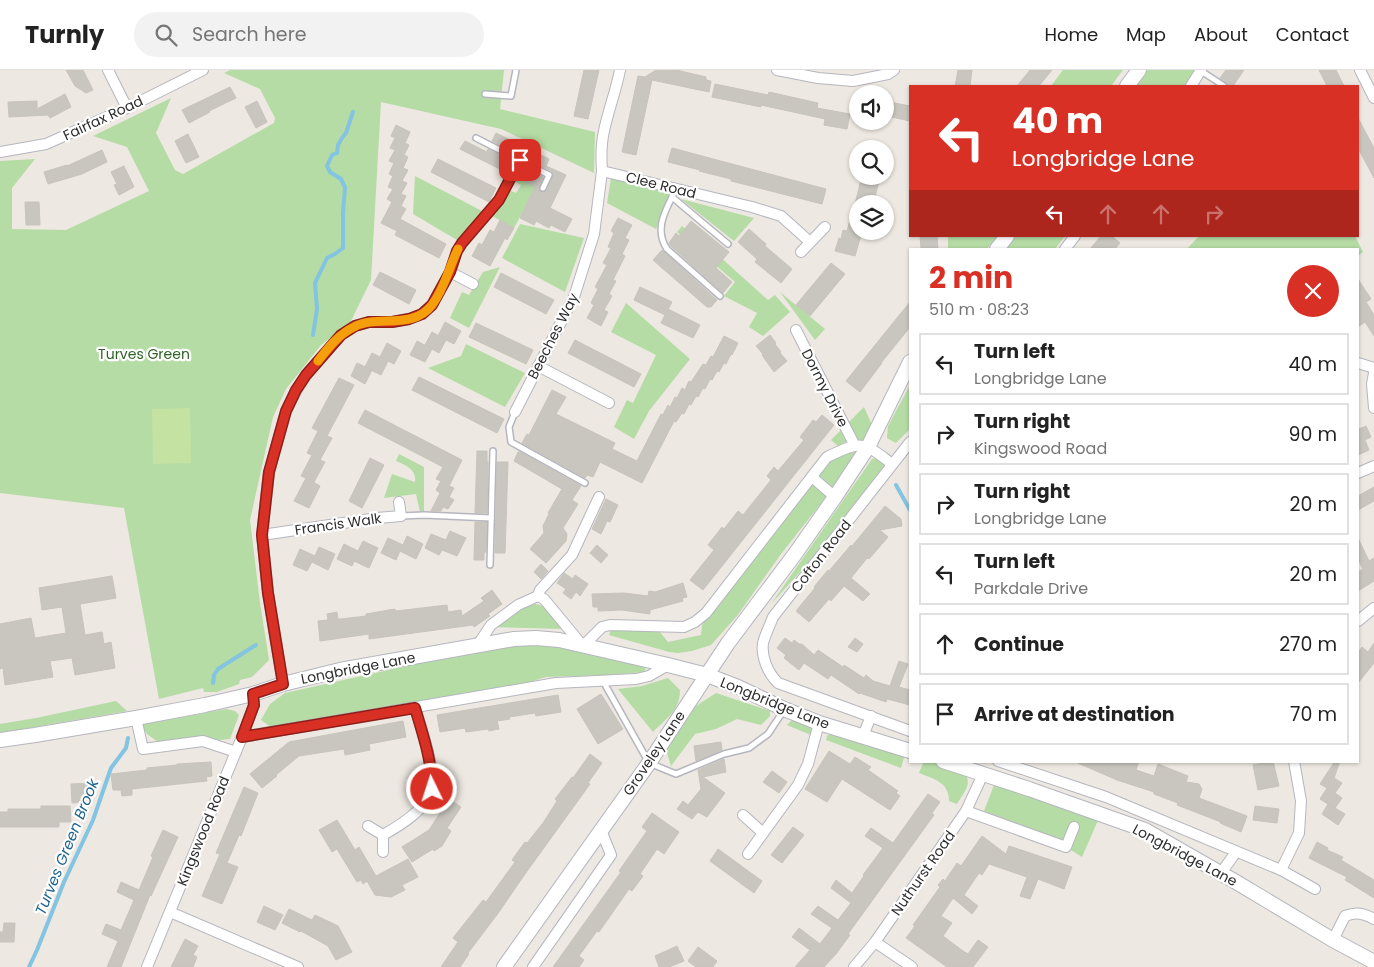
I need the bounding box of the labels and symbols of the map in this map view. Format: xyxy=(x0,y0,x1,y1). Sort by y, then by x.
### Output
street label: Fairfax Road xyxy=(60,91,146,145)
pin xyxy=(499,139,541,181)
street label: Clee Road xyxy=(624,167,698,203)
street label: Beeches Way xyxy=(523,289,583,382)
park label: Turves Green xyxy=(98,344,190,364)
street label: Dormy Drive xyxy=(797,345,853,431)
street label: Francis Walk xyxy=(293,508,383,540)
street label: Cofton Road xyxy=(786,515,856,597)
street label: Longbridge Lane xyxy=(299,647,417,689)
street label: Longbridge Lane xyxy=(717,672,833,734)
street label: Groveley Lane xyxy=(618,706,690,799)
position arrow xyxy=(405,762,457,814)
street label: Kingswood Road xyxy=(172,773,234,889)
water label: Turves Green Brook xyxy=(30,774,104,918)
street label: Longbridge Lane xyxy=(1129,819,1241,891)
street label: Nuthurst Road xyxy=(886,826,960,920)

